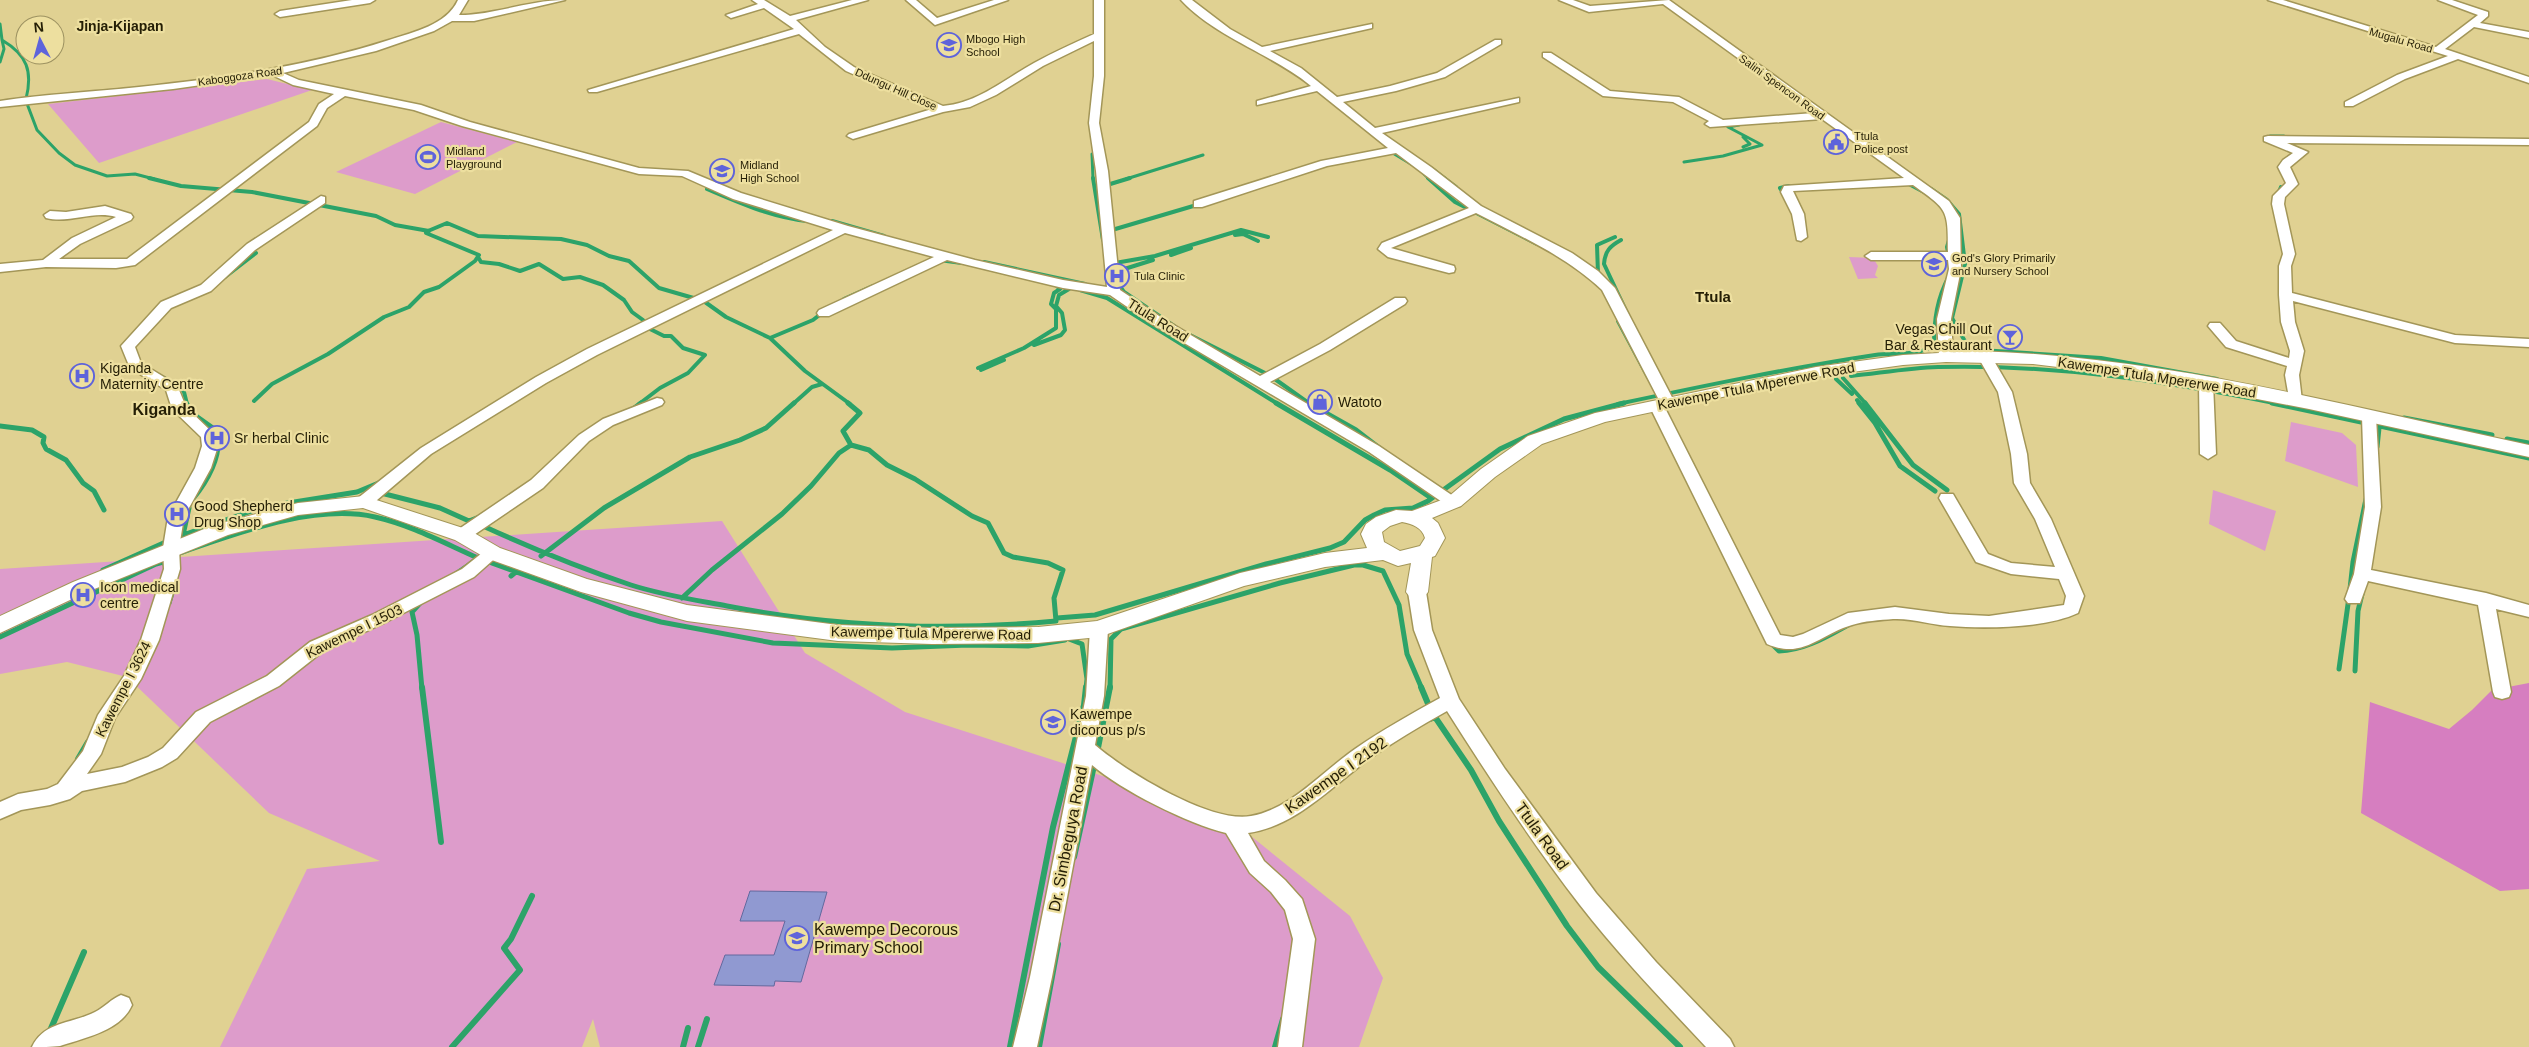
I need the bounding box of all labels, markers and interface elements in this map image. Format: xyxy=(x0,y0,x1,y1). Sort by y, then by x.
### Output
north arrow xyxy=(15,15,65,65)
district label: Jinja-Kijapan xyxy=(76,18,164,34)
text: N xyxy=(33,19,45,36)
street label: Mugalu Road xyxy=(2368,25,2434,55)
school or university icon: Mbogo High School xyxy=(936,32,962,58)
place label: Mbogo High School xyxy=(966,33,1025,58)
street label: Salini Spencon Road xyxy=(1737,52,1827,122)
street label: Kaboggoza Road xyxy=(197,64,283,88)
street label: Ddungu Hill Close xyxy=(853,66,939,112)
public building icon: Ttula Police post xyxy=(1823,129,1849,155)
place label: Ttula Police post xyxy=(1854,130,1908,155)
sports icon: Midland Playground xyxy=(415,144,441,170)
place label: Midland Playground xyxy=(446,145,502,170)
school or university icon: Midland High School xyxy=(709,158,735,184)
place label: Midland High School xyxy=(740,159,799,184)
school or university icon: God's Glory Primarily and Nursery School xyxy=(1921,251,1947,277)
place label: God's Glory Primarily and Nursery School xyxy=(1952,252,2056,277)
hospital icon: Tula Clinic xyxy=(1104,263,1130,289)
place label: Tula Clinic xyxy=(1134,270,1185,282)
district label: Ttula xyxy=(1695,288,1732,305)
street label: Ttula Road xyxy=(1125,295,1191,345)
place label: Vegas Chill Out Bar & Restaurant xyxy=(1885,321,1992,353)
bar icon: Vegas Chill Out Bar & Restaurant xyxy=(1997,324,2023,350)
street label: Kawempe Ttula Mpererwe Road xyxy=(2057,353,2257,401)
street label: Kawempe Ttula Mpererwe Road xyxy=(1656,359,1856,413)
place label: Kiganda Maternity Centre xyxy=(100,360,204,392)
hospital icon: Kiganda Maternity Centre xyxy=(69,363,95,389)
shop icon: Watoto xyxy=(1307,389,1333,415)
place label: Watoto xyxy=(1338,394,1382,410)
district label: Kiganda xyxy=(132,401,196,418)
hospital icon: Sr herbal Clinic xyxy=(204,425,230,451)
place label: Sr herbal Clinic xyxy=(234,430,329,446)
place label: Good Shepherd Drug Shop xyxy=(194,498,293,530)
hospital icon: Good Shepherd Drug Shop xyxy=(164,501,190,527)
place label: Icon medical centre xyxy=(100,579,179,611)
hospital icon: Icon medical centre xyxy=(70,582,96,608)
street label: Kawempe I 1503 xyxy=(303,601,405,661)
street label: Kawempe Ttula Mpererwe Road xyxy=(831,623,1031,643)
street label: Kawempe I 3624 xyxy=(92,638,154,739)
place label: Kawempe dicorous p/s xyxy=(1070,706,1145,738)
school or university icon: Kawempe dicorous p/s xyxy=(1040,709,1066,735)
street label: Kawempe I 2192 xyxy=(1282,734,1390,816)
street label: Dr. Simbeguya Road xyxy=(1046,765,1090,913)
street label: Ttula Road xyxy=(1512,799,1572,873)
place label: Kawempe Decorous Primary School xyxy=(814,921,958,956)
school or university icon: Kawempe Decorous Primary School xyxy=(784,925,810,951)

